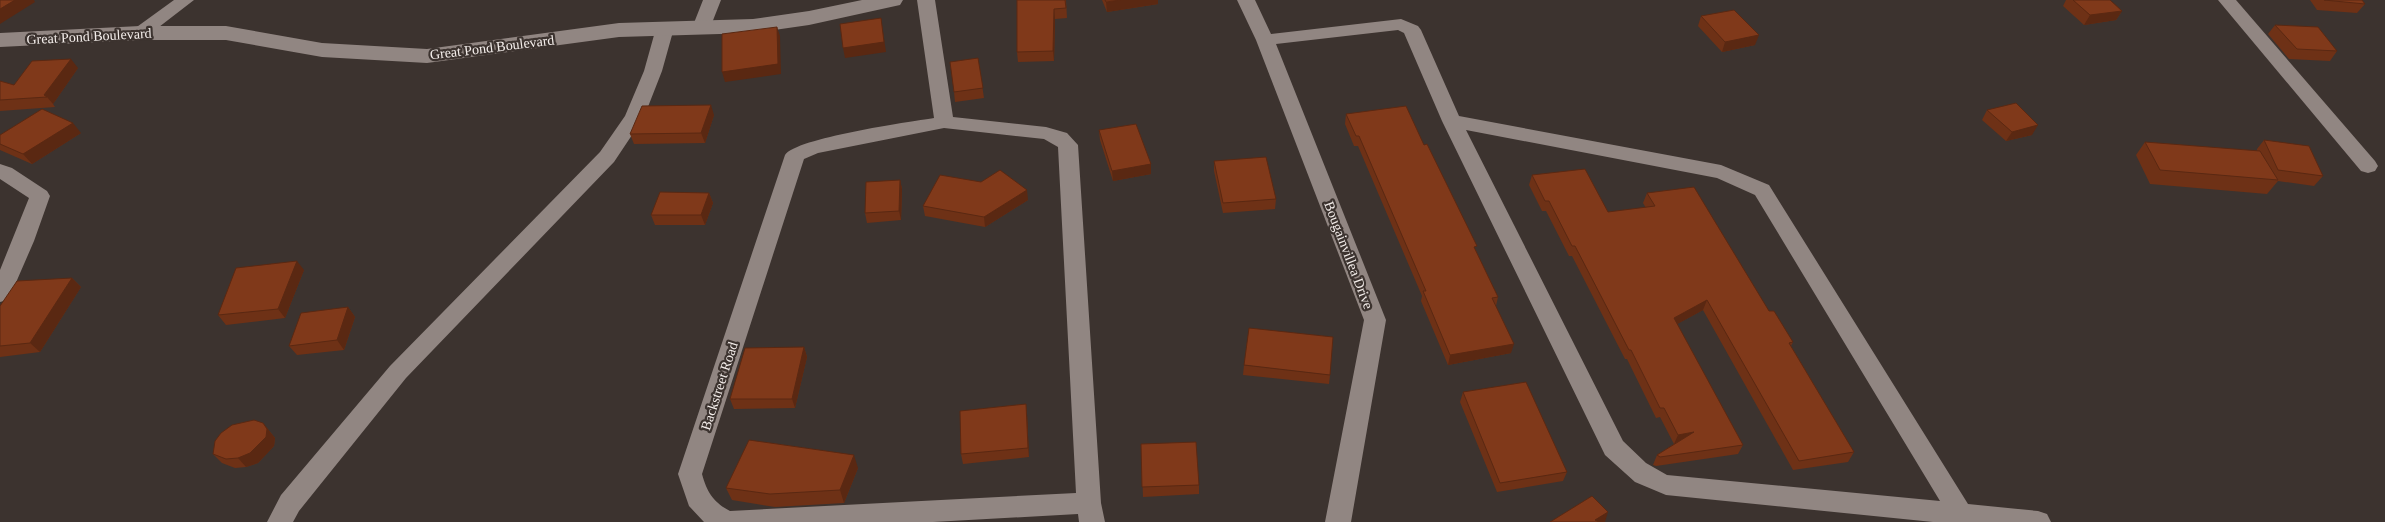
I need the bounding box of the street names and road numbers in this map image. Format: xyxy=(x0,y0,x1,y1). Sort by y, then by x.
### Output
street label: Great Pond Boulevard xyxy=(26,26,152,47)
street label: Great Pond Boulevard xyxy=(429,32,555,63)
street label: Bougainvillea Drive xyxy=(1321,199,1376,311)
street label: Backstreet Road xyxy=(698,340,741,432)

